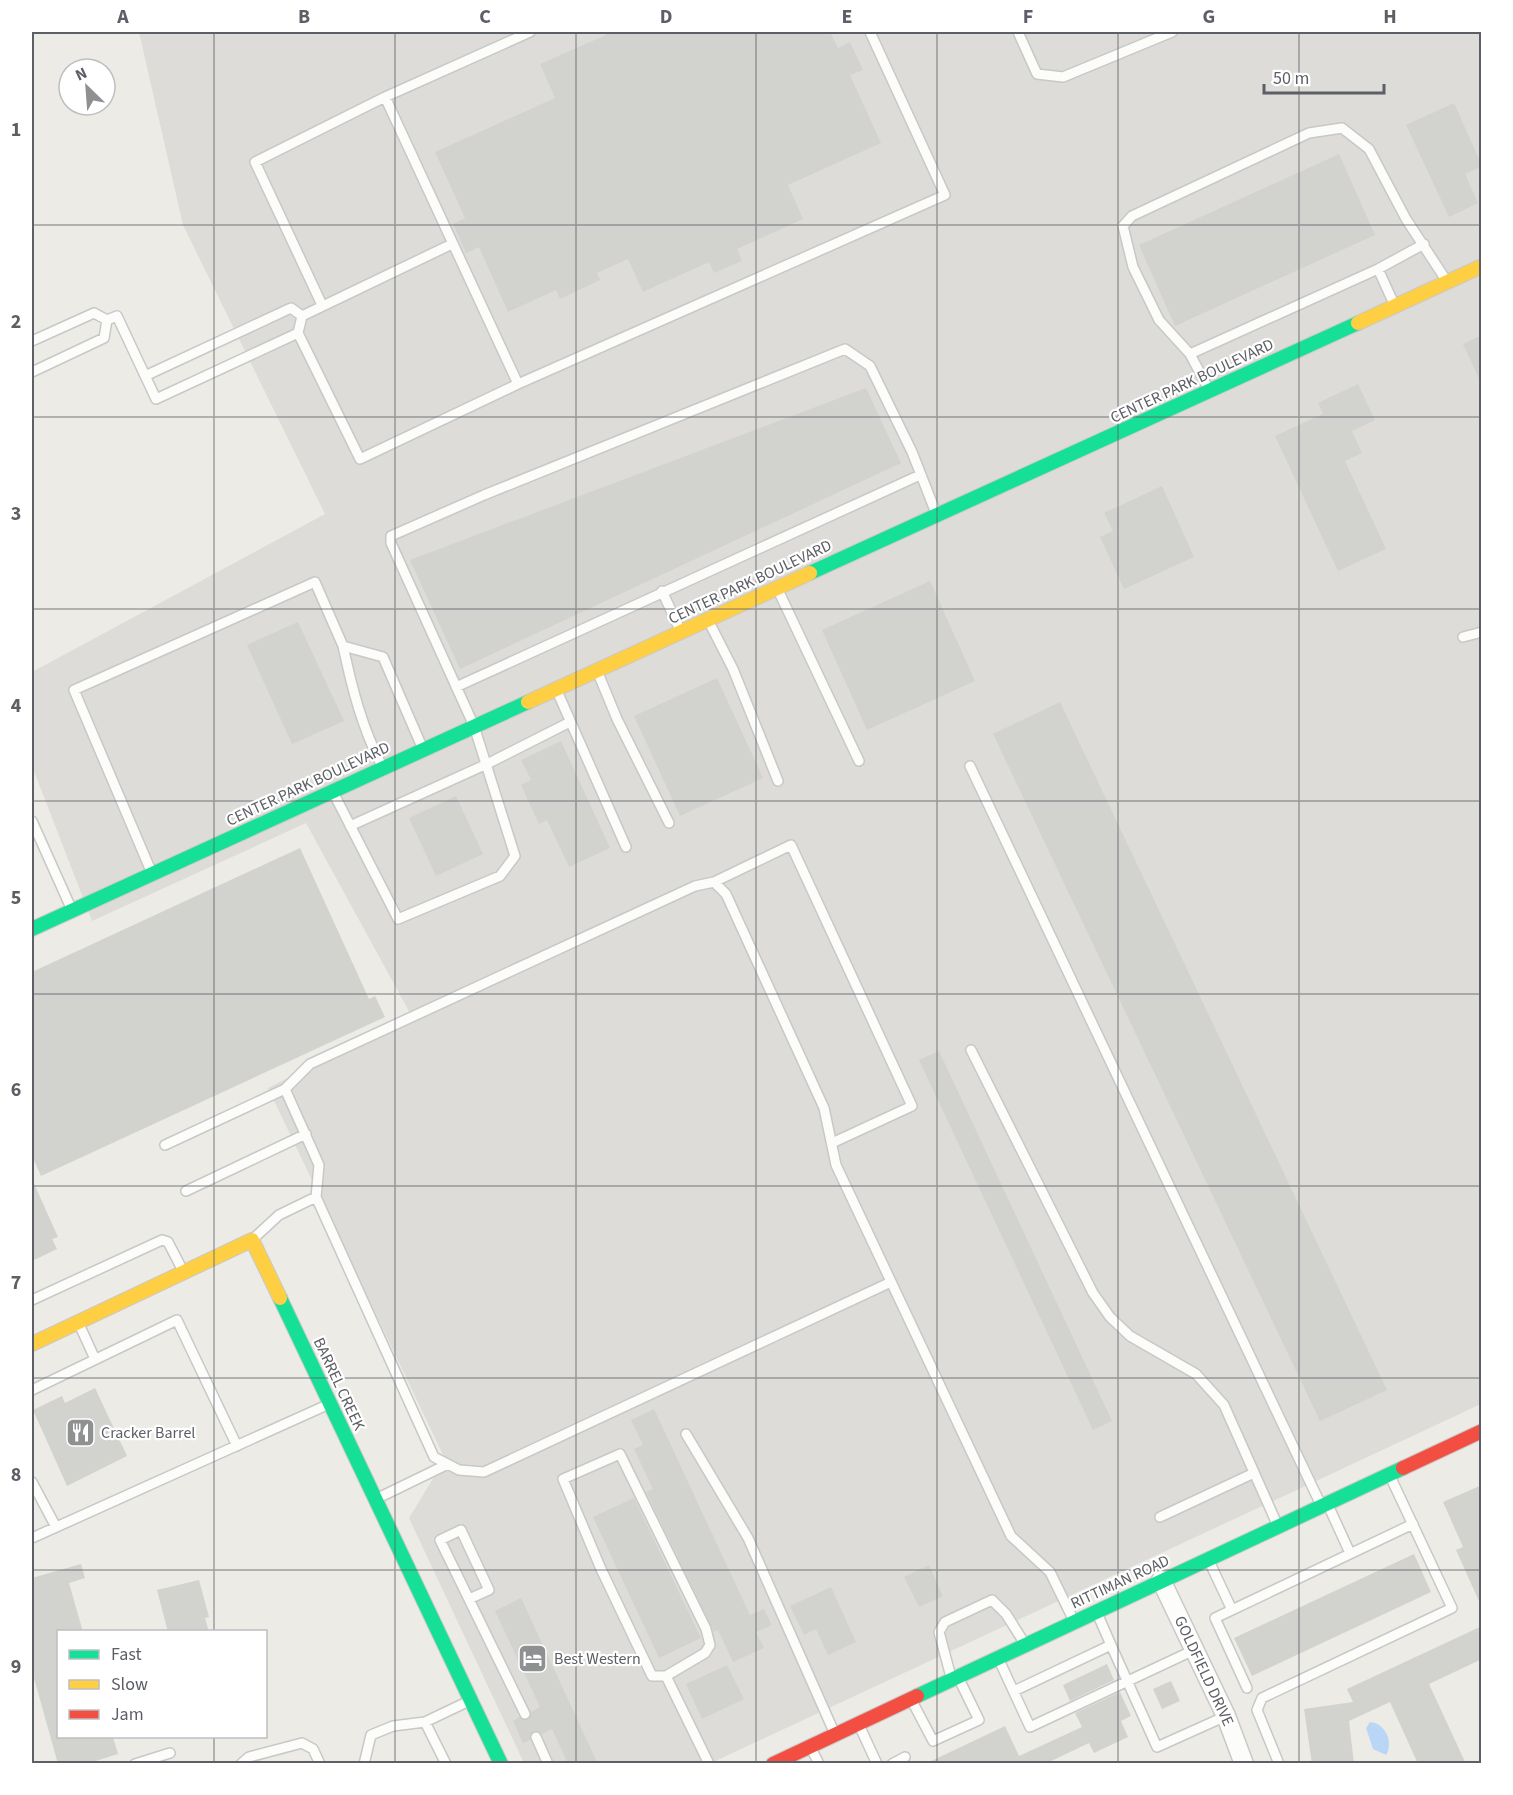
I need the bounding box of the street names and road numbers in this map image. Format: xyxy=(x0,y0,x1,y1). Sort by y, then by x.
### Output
street label: CENTER PARK BOULEVARD xyxy=(1107,333,1277,429)
street label: CENTER PARK BOULEVARD xyxy=(665,534,835,630)
street label: CENTER PARK BOULEVARD xyxy=(223,736,393,832)
street label: BARREL CREEK xyxy=(308,1334,370,1435)
street label: RITTIMAN ROAD xyxy=(1067,1549,1173,1615)
street label: GOLDFIELD DRIVE xyxy=(1169,1612,1239,1730)

